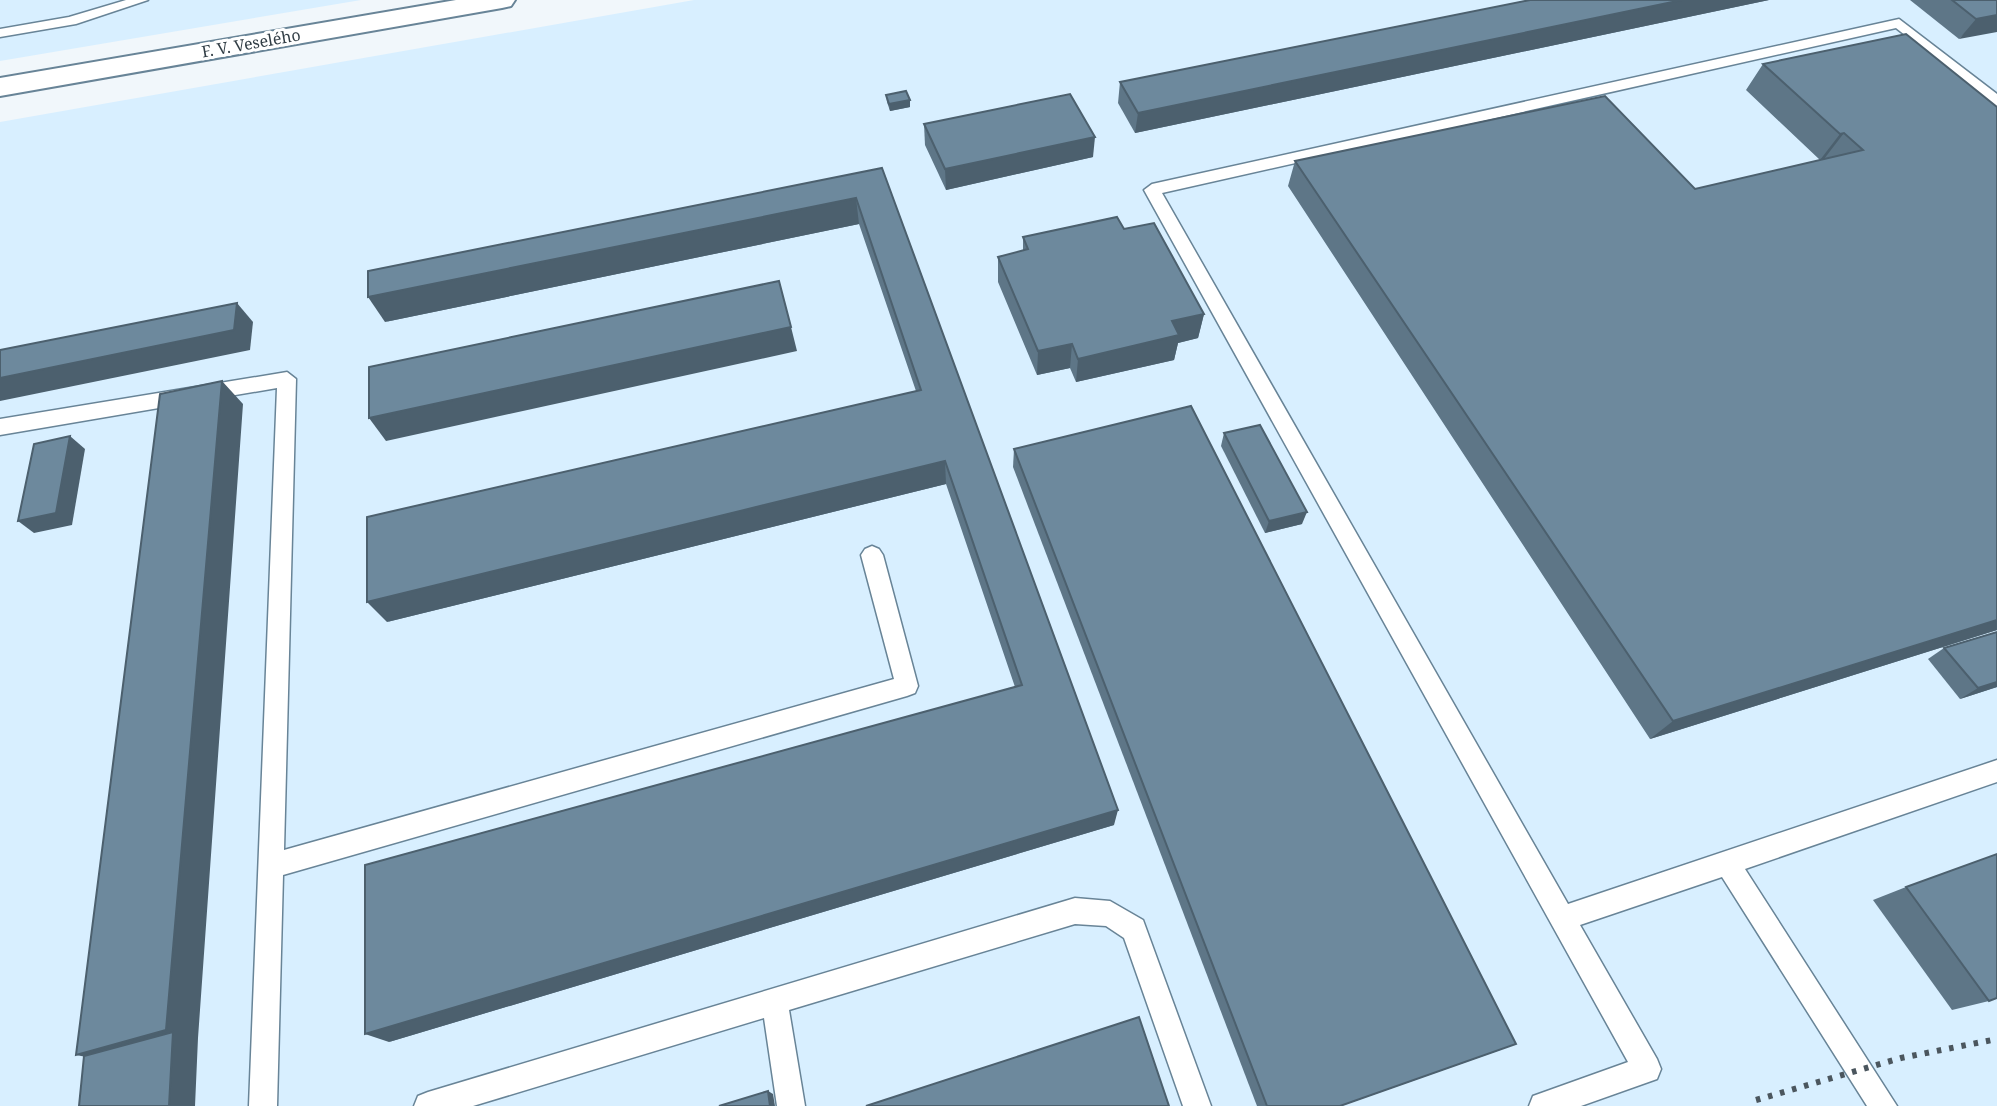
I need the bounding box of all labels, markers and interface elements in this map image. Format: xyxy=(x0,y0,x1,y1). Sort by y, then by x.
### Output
street label: F. V. Veselého xyxy=(200,23,302,63)

